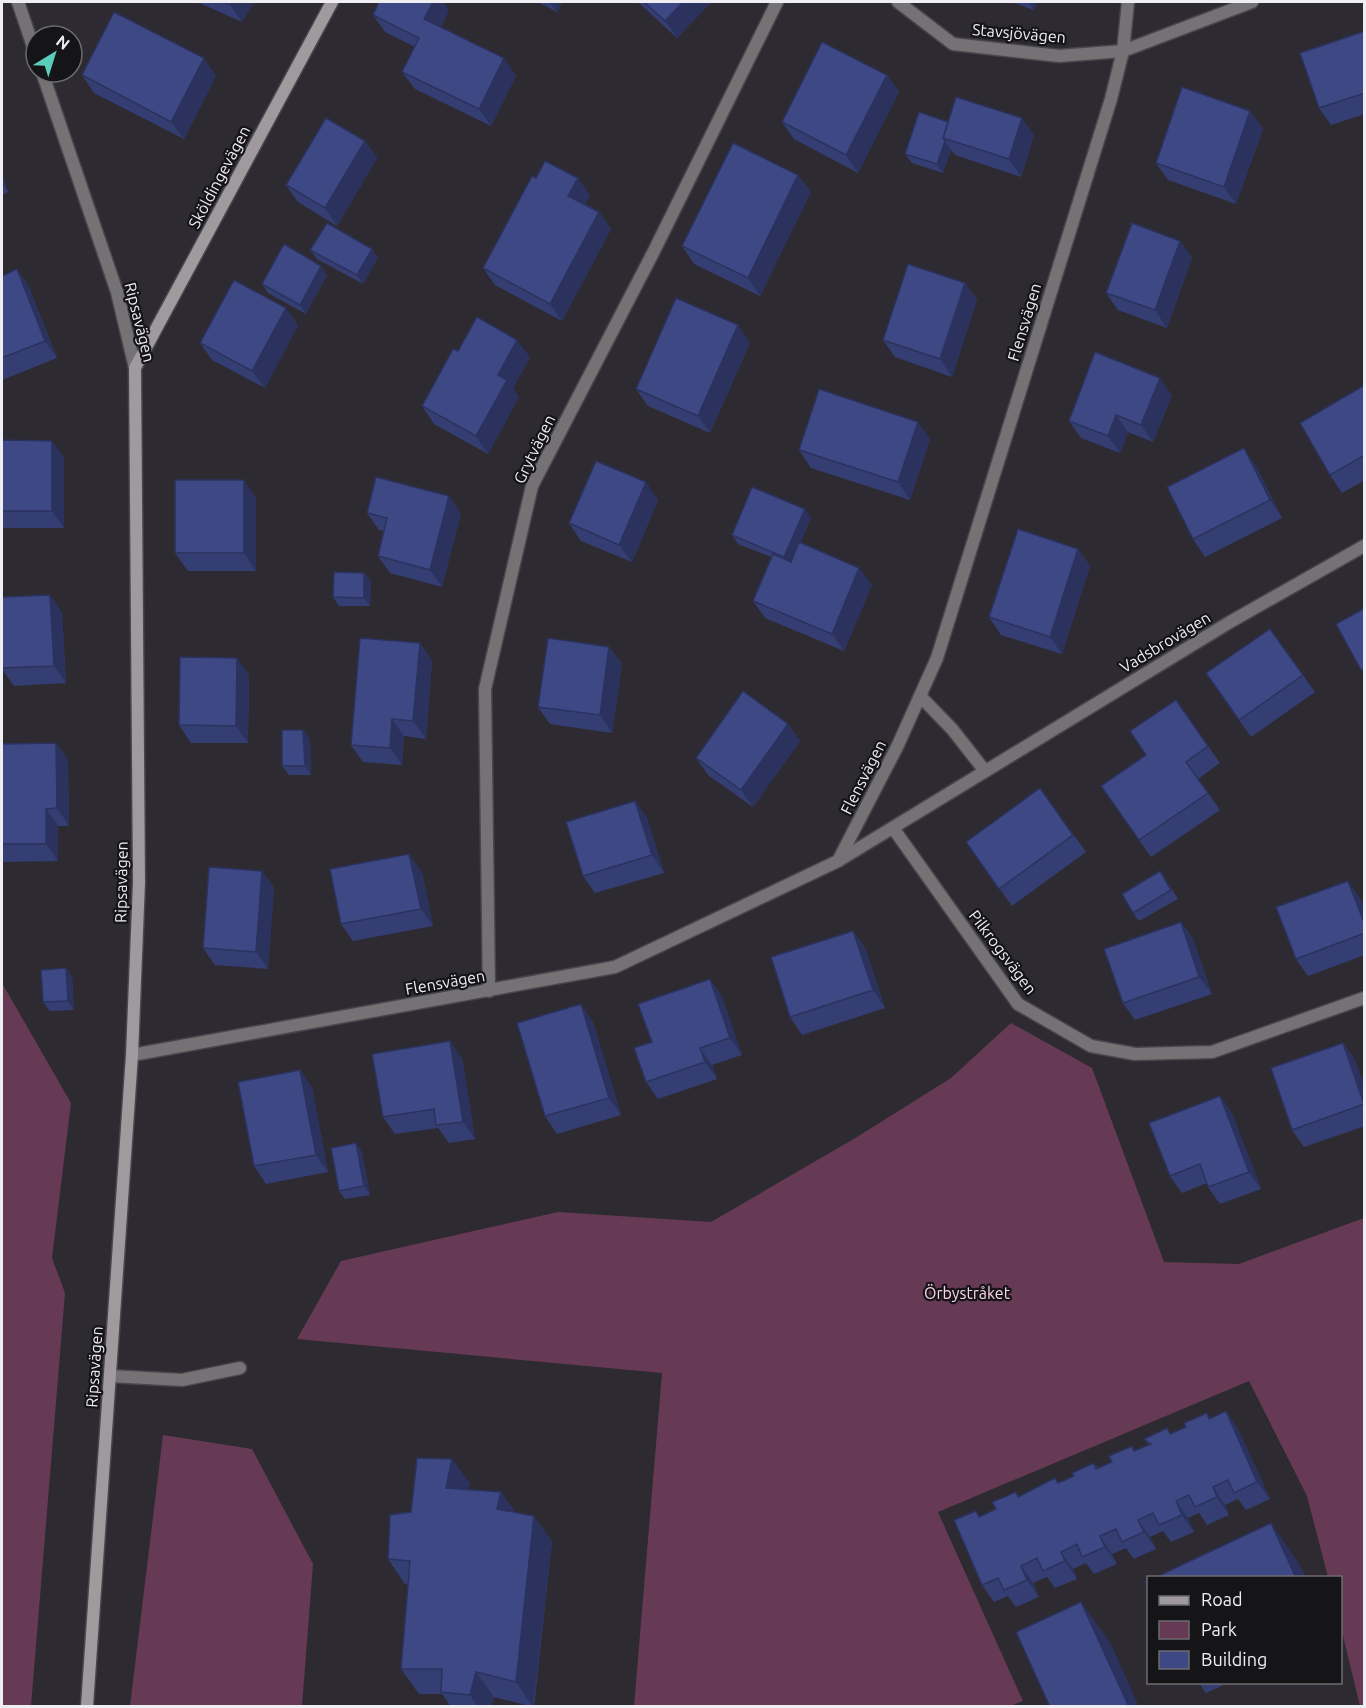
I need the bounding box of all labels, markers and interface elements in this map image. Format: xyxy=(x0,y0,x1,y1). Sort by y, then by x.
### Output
street label: Stavsjövägen xyxy=(971,20,1067,46)
north arrow xyxy=(24,24,84,84)
text: N xyxy=(53,31,73,53)
street label: Sköldingevägen xyxy=(184,123,254,231)
street label: Ripsavägen xyxy=(121,280,159,364)
street label: Flensvägen xyxy=(1004,281,1044,363)
street label: Grytvägen xyxy=(510,412,558,486)
street label: Vadsbrovägen xyxy=(1117,608,1213,676)
street label: Flensvägen xyxy=(837,737,889,817)
street label: Ripsavägen xyxy=(111,841,131,923)
street label: Pilkrogsvägen xyxy=(966,906,1040,998)
street label: Flensvägen xyxy=(404,966,486,998)
park label: Örbystråket xyxy=(924,1284,1011,1302)
street label: Ripsavägen xyxy=(82,1326,106,1408)
legend xyxy=(1147,1576,1342,1684)
text: Road xyxy=(1201,1589,1243,1609)
text: Park xyxy=(1201,1619,1237,1639)
text: Building xyxy=(1201,1649,1267,1669)

